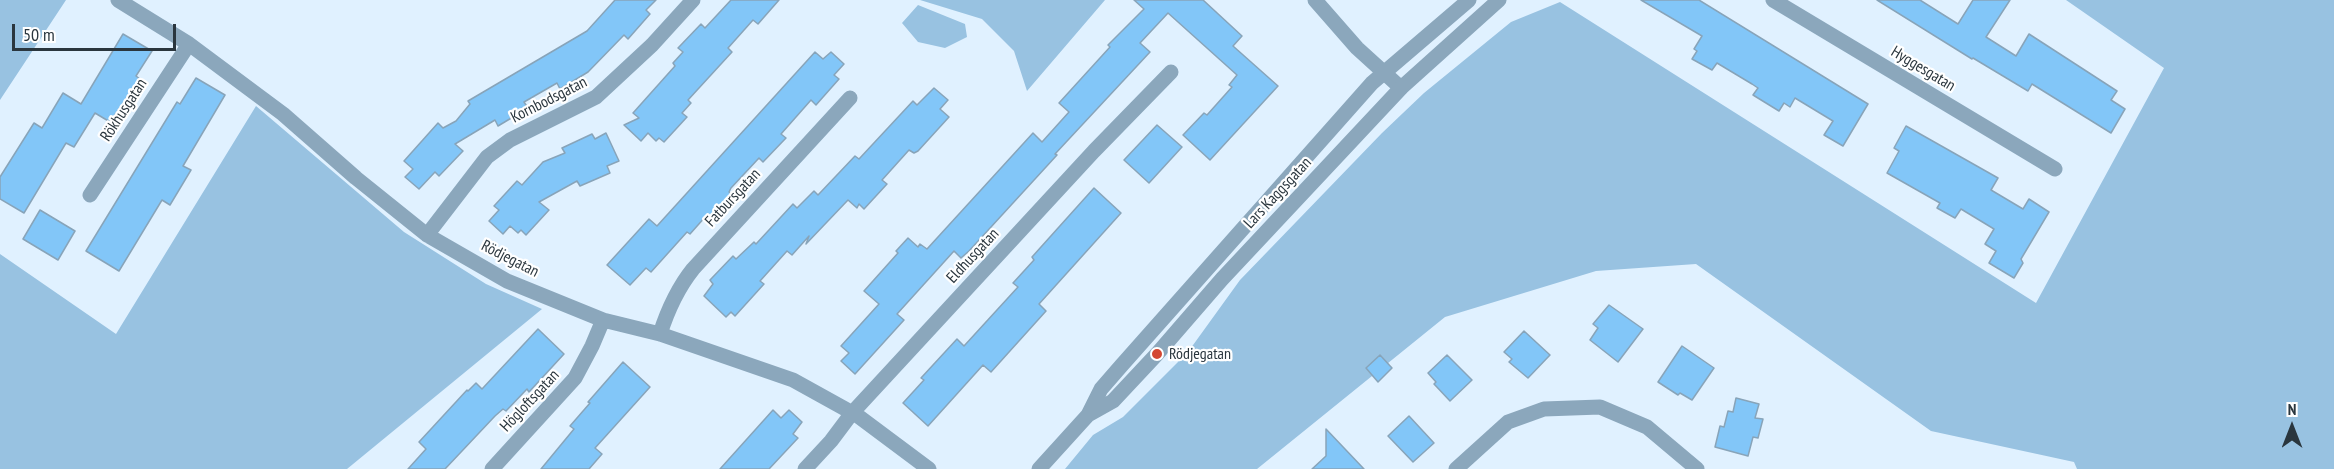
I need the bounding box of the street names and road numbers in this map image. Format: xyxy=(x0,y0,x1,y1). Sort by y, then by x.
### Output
street label: Hyggesgatan xyxy=(1887,42,1959,96)
street label: Kornbodsgatan xyxy=(508,73,590,127)
street label: Rökhusgatan xyxy=(97,75,151,145)
street label: Lars Kaggsgatan xyxy=(1240,153,1316,233)
street label: Fatbursgatan xyxy=(701,165,765,231)
street label: Eldhusgatan xyxy=(943,225,1003,287)
street label: Rödjegatan xyxy=(478,236,542,282)
street label: Högloftsgatan xyxy=(496,366,564,436)

